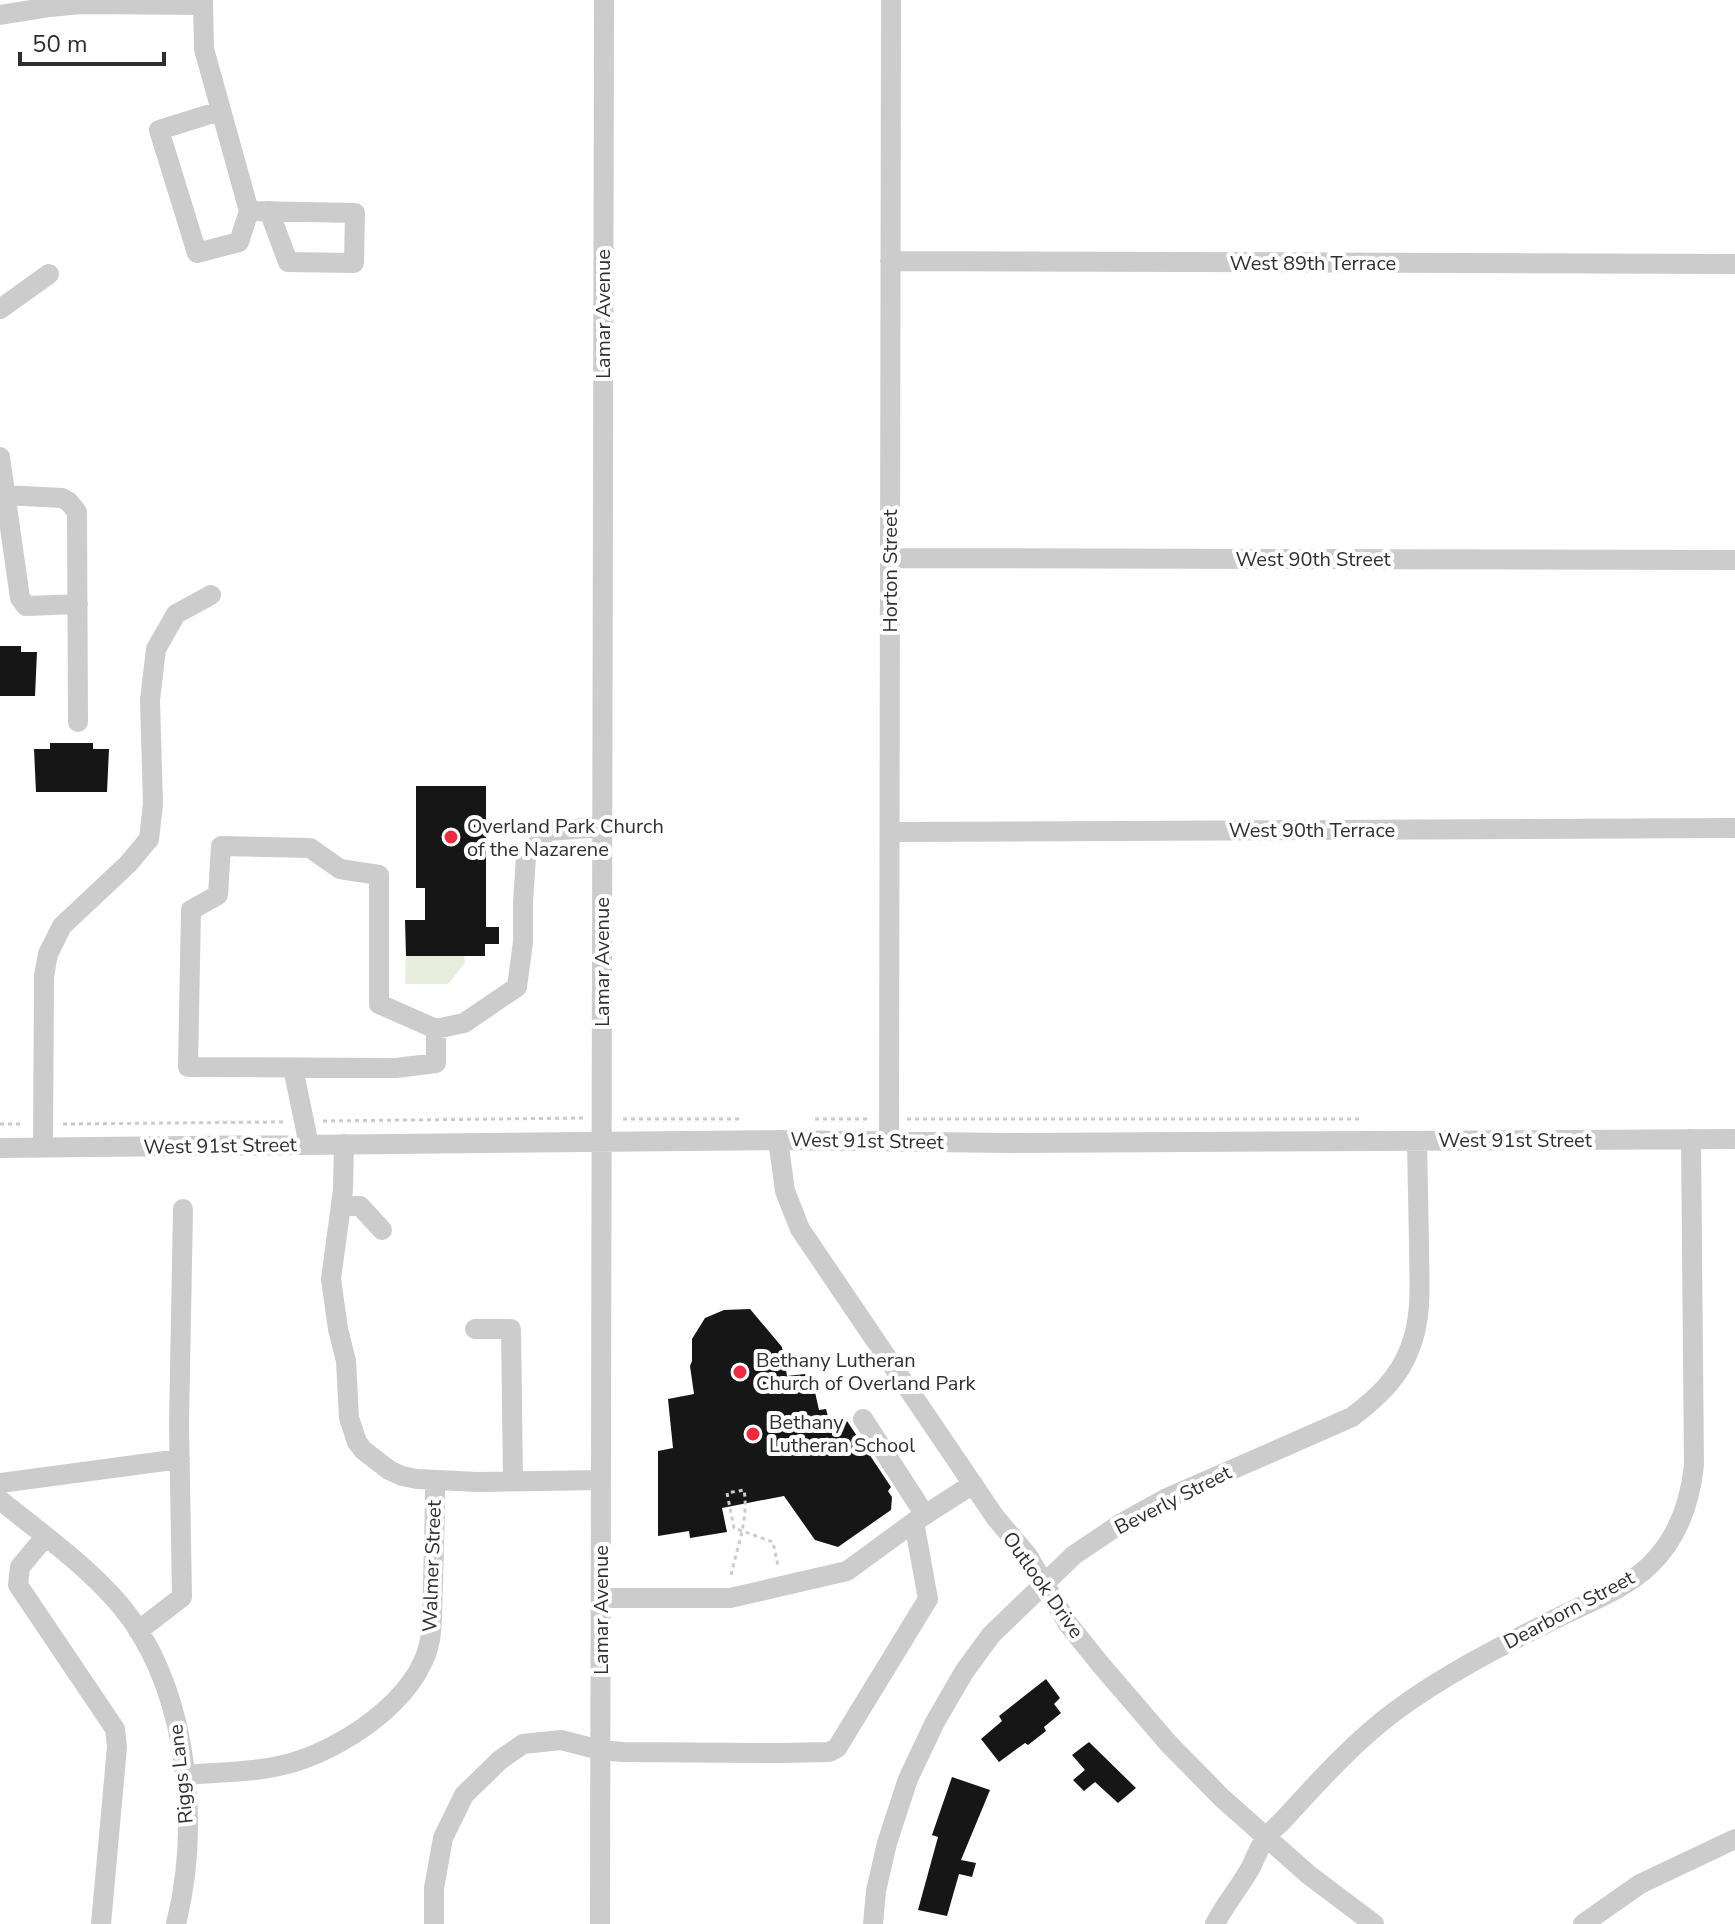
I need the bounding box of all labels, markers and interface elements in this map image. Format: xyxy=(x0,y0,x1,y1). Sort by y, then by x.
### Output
scale bar xyxy=(20,16,164,66)
text: 50 m xyxy=(32,28,88,60)
street label: Lamar Avenue xyxy=(590,249,617,379)
street label: West 89th Terrace xyxy=(1230,250,1396,277)
street label: Horton Street xyxy=(877,508,904,633)
street label: West 90th Street xyxy=(1235,546,1392,573)
place label: Overland Park Church of the Nazarene xyxy=(467,813,664,863)
street label: West 90th Terrace xyxy=(1229,817,1395,844)
marker: Overland Park Church of the Nazarene xyxy=(442,828,460,846)
street label: Lamar Avenue xyxy=(589,897,616,1027)
street label: West 91st Street xyxy=(790,1126,945,1156)
street label: West 91st Street xyxy=(1438,1127,1593,1154)
street label: West 91st Street xyxy=(143,1131,298,1161)
place label: Bethany Lutheran Church of Overland Park xyxy=(756,1347,977,1397)
marker: Bethany Lutheran Church of Overland Park xyxy=(731,1363,749,1381)
place label: Bethany Lutheran School xyxy=(769,1409,915,1459)
marker: Bethany Lutheran School xyxy=(744,1425,762,1443)
street label: Beverly Street xyxy=(1110,1459,1237,1541)
street label: Walmer Street xyxy=(416,1499,448,1632)
street label: Outlook Drive xyxy=(996,1526,1090,1644)
street label: Lamar Avenue xyxy=(588,1545,615,1675)
street label: Dearborn Street xyxy=(1499,1564,1640,1656)
street label: Riggs Lane xyxy=(162,1723,200,1825)

